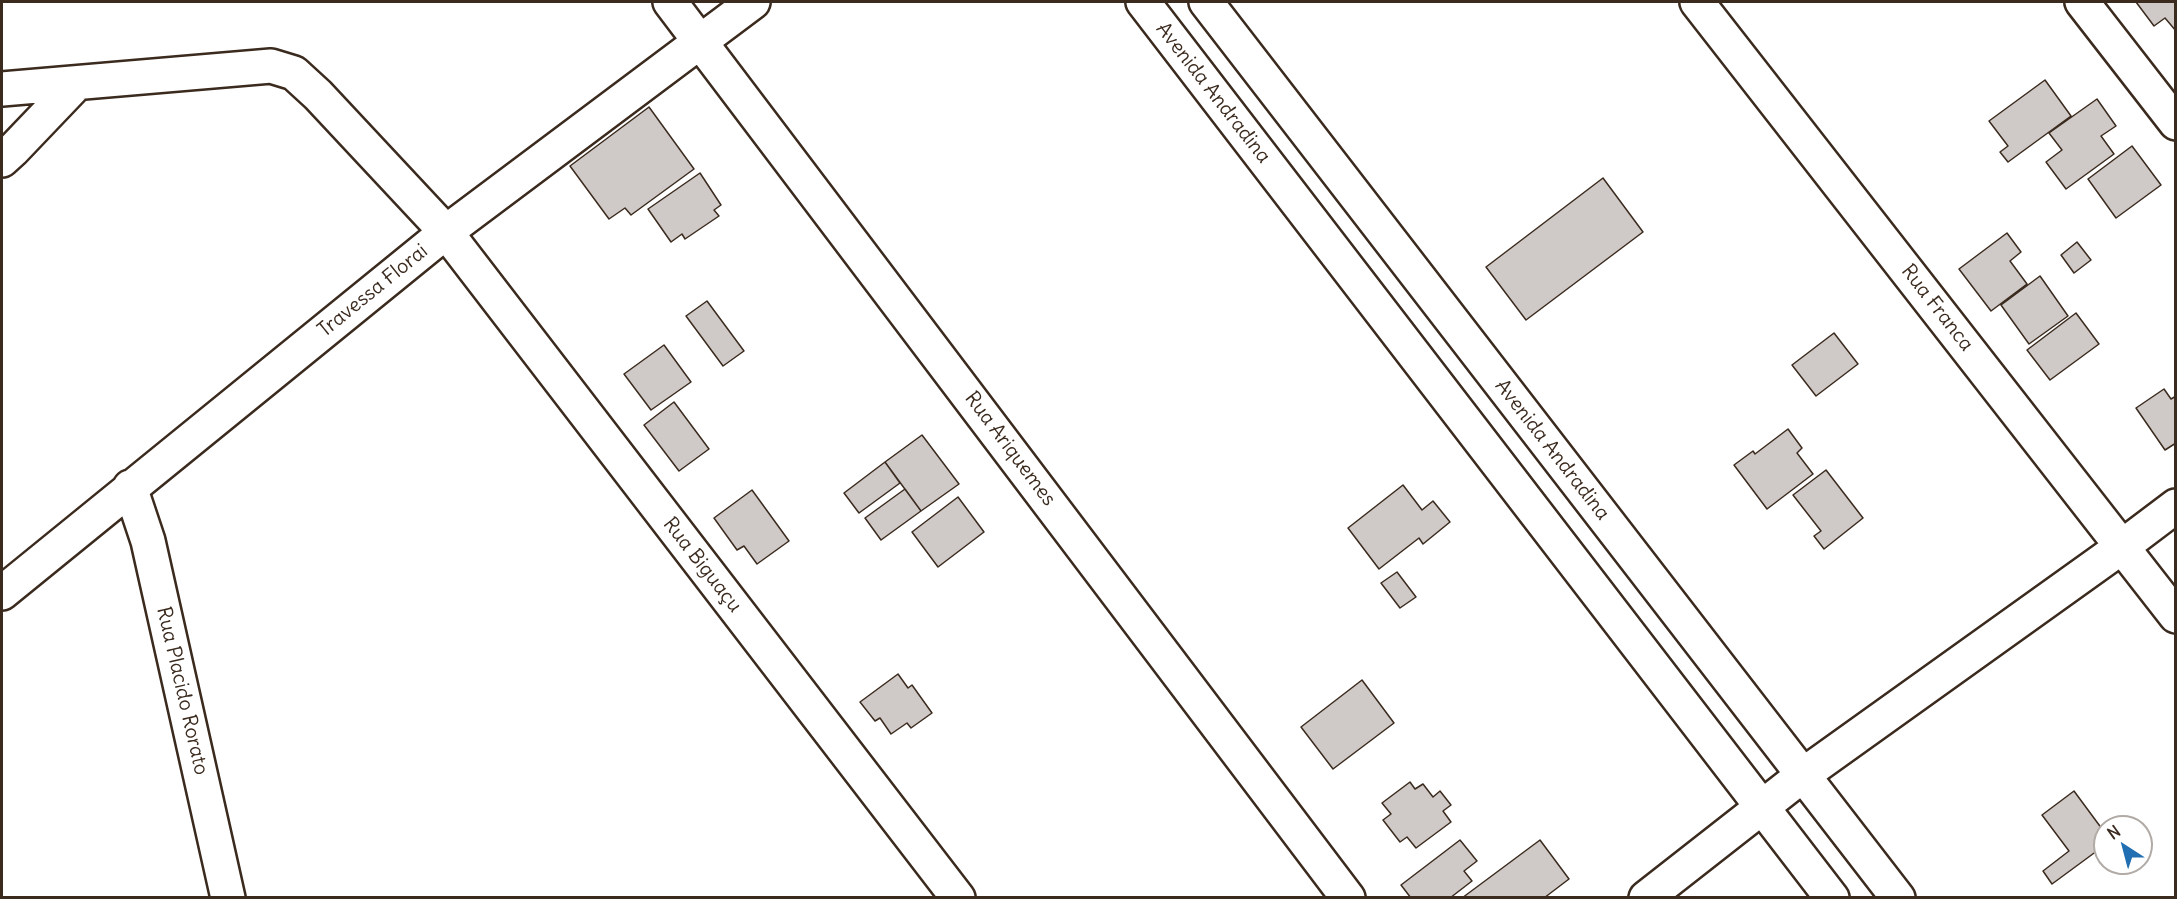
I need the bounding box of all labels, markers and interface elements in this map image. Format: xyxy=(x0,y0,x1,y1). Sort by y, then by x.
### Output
street label: Avenida Andradina xyxy=(1151,18,1275,168)
street label: Travessa Florai xyxy=(313,239,433,343)
street label: Rua Franca xyxy=(1896,260,1978,356)
street label: Avenida Andradina xyxy=(1490,375,1614,525)
street label: Rua Ariquemes xyxy=(959,387,1061,511)
street label: Rua Biguaçu xyxy=(657,513,747,617)
street label: Rua Placido Rorato xyxy=(151,605,213,777)
north arrow xyxy=(2093,815,2153,875)
text: N xyxy=(2103,821,2124,843)

